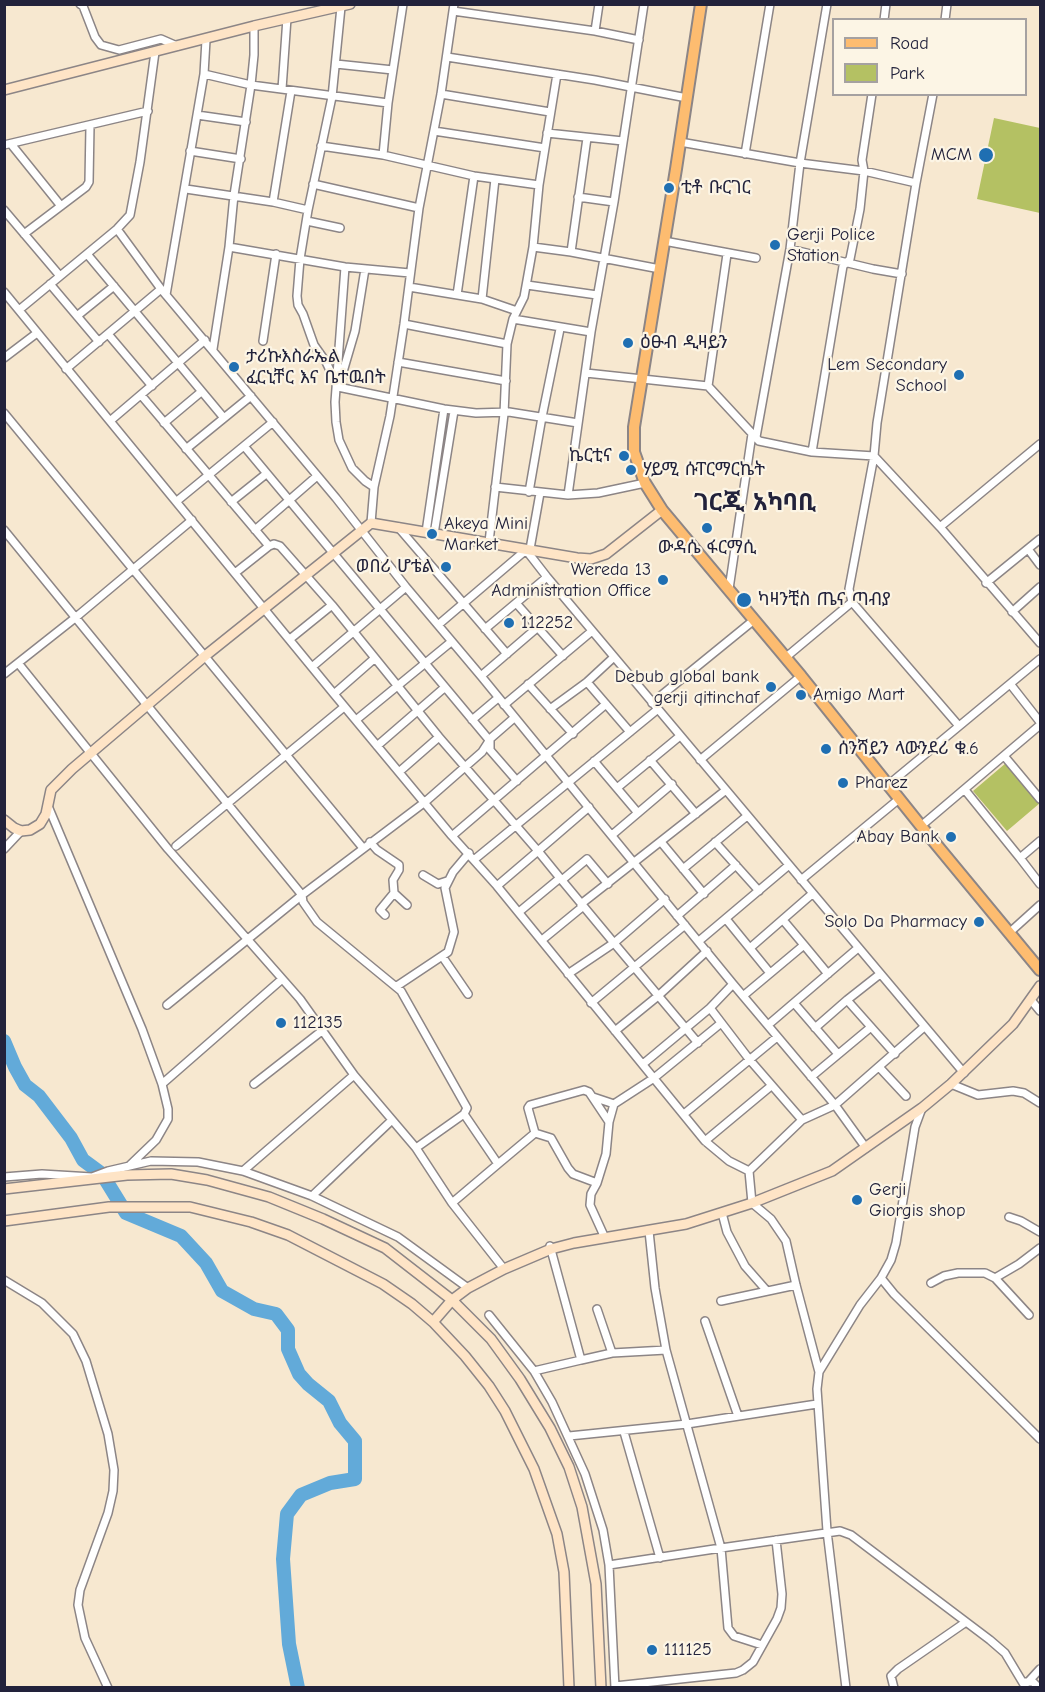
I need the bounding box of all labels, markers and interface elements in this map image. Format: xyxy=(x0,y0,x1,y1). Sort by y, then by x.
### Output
legend xyxy=(832,18,1027,96)
text: Road xyxy=(890,33,929,54)
text: Park xyxy=(890,63,924,84)
place label: MCM xyxy=(931,144,972,166)
marker: MCM xyxy=(977,146,995,164)
place label: ቲቶ ቡርገር xyxy=(681,177,751,199)
marker: ቲቶ ቡርገር xyxy=(662,181,676,195)
place label: Gerji Police Station xyxy=(787,224,875,266)
marker: Gerji Police Station xyxy=(768,238,782,252)
place label: ዕፁብ ዲዛይን xyxy=(640,332,728,354)
marker: ዕፁብ ዲዛይን xyxy=(621,336,635,350)
place label: ታሪኩእስራኤል ፈርኒቸር እና ቤተዉበት xyxy=(246,346,386,388)
place label: Lem Secondary School xyxy=(827,354,947,397)
marker: ታሪኩእስራኤል ፈርኒቸር እና ቤተዉበት xyxy=(227,360,241,374)
marker: Lem Secondary School xyxy=(952,368,966,382)
place label: ኬርቲና xyxy=(569,445,612,467)
marker: ኬርቲና xyxy=(617,449,631,463)
place label: ሃይሚ ሱፐርማርኬት xyxy=(643,459,765,481)
marker: ሃይሚ ሱፐርማርኬት xyxy=(624,463,638,477)
district label: ገርጂ አካባቢ xyxy=(694,489,816,517)
place label: Akeya Mini Market xyxy=(444,513,528,556)
marker: ውዳሴ ፋርማሲ xyxy=(700,521,714,535)
marker: Akeya Mini Market xyxy=(425,527,439,541)
place label: ውዳሴ ፋርማሲ xyxy=(658,537,756,559)
place label: ወበሪ ሆቴል xyxy=(356,556,434,578)
place label: Wereda 13 Administration Office xyxy=(491,559,651,602)
marker: ወበሪ ሆቴል xyxy=(439,560,453,574)
marker: Wereda 13 Administration Office xyxy=(656,573,670,587)
place label: ካዛንቺስ ጤና ጣብያ xyxy=(758,589,891,611)
marker: ካዛንቺስ ጤና ጣብያ xyxy=(735,591,753,609)
place label: 112252 xyxy=(521,612,573,634)
marker: 112252 xyxy=(502,616,516,630)
place label: Debub global bank gerji qitinchaf xyxy=(615,666,759,708)
marker: Debub global bank gerji qitinchaf xyxy=(764,680,778,694)
place label: Amigo Mart xyxy=(813,684,904,706)
marker: Amigo Mart xyxy=(794,688,808,702)
place label: ሰንሻይን ላውንደሪ ቁ.6 xyxy=(838,738,979,760)
marker: ሰንሻይን ላውንደሪ ቁ.6 xyxy=(819,742,833,756)
place label: Pharez xyxy=(855,772,908,794)
marker: Pharez xyxy=(836,776,850,790)
place label: Abay Bank xyxy=(856,826,939,848)
marker: Abay Bank xyxy=(944,830,958,844)
place label: Solo Da Pharmacy xyxy=(824,911,967,933)
marker: Solo Da Pharmacy xyxy=(972,915,986,929)
place label: 112135 xyxy=(293,1012,343,1034)
marker: 112135 xyxy=(274,1016,288,1030)
place label: Gerji Giorgis shop xyxy=(869,1179,965,1222)
marker: Gerji Giorgis shop xyxy=(850,1193,864,1207)
place label: 111125 xyxy=(664,1639,712,1661)
marker: 111125 xyxy=(645,1643,659,1657)

